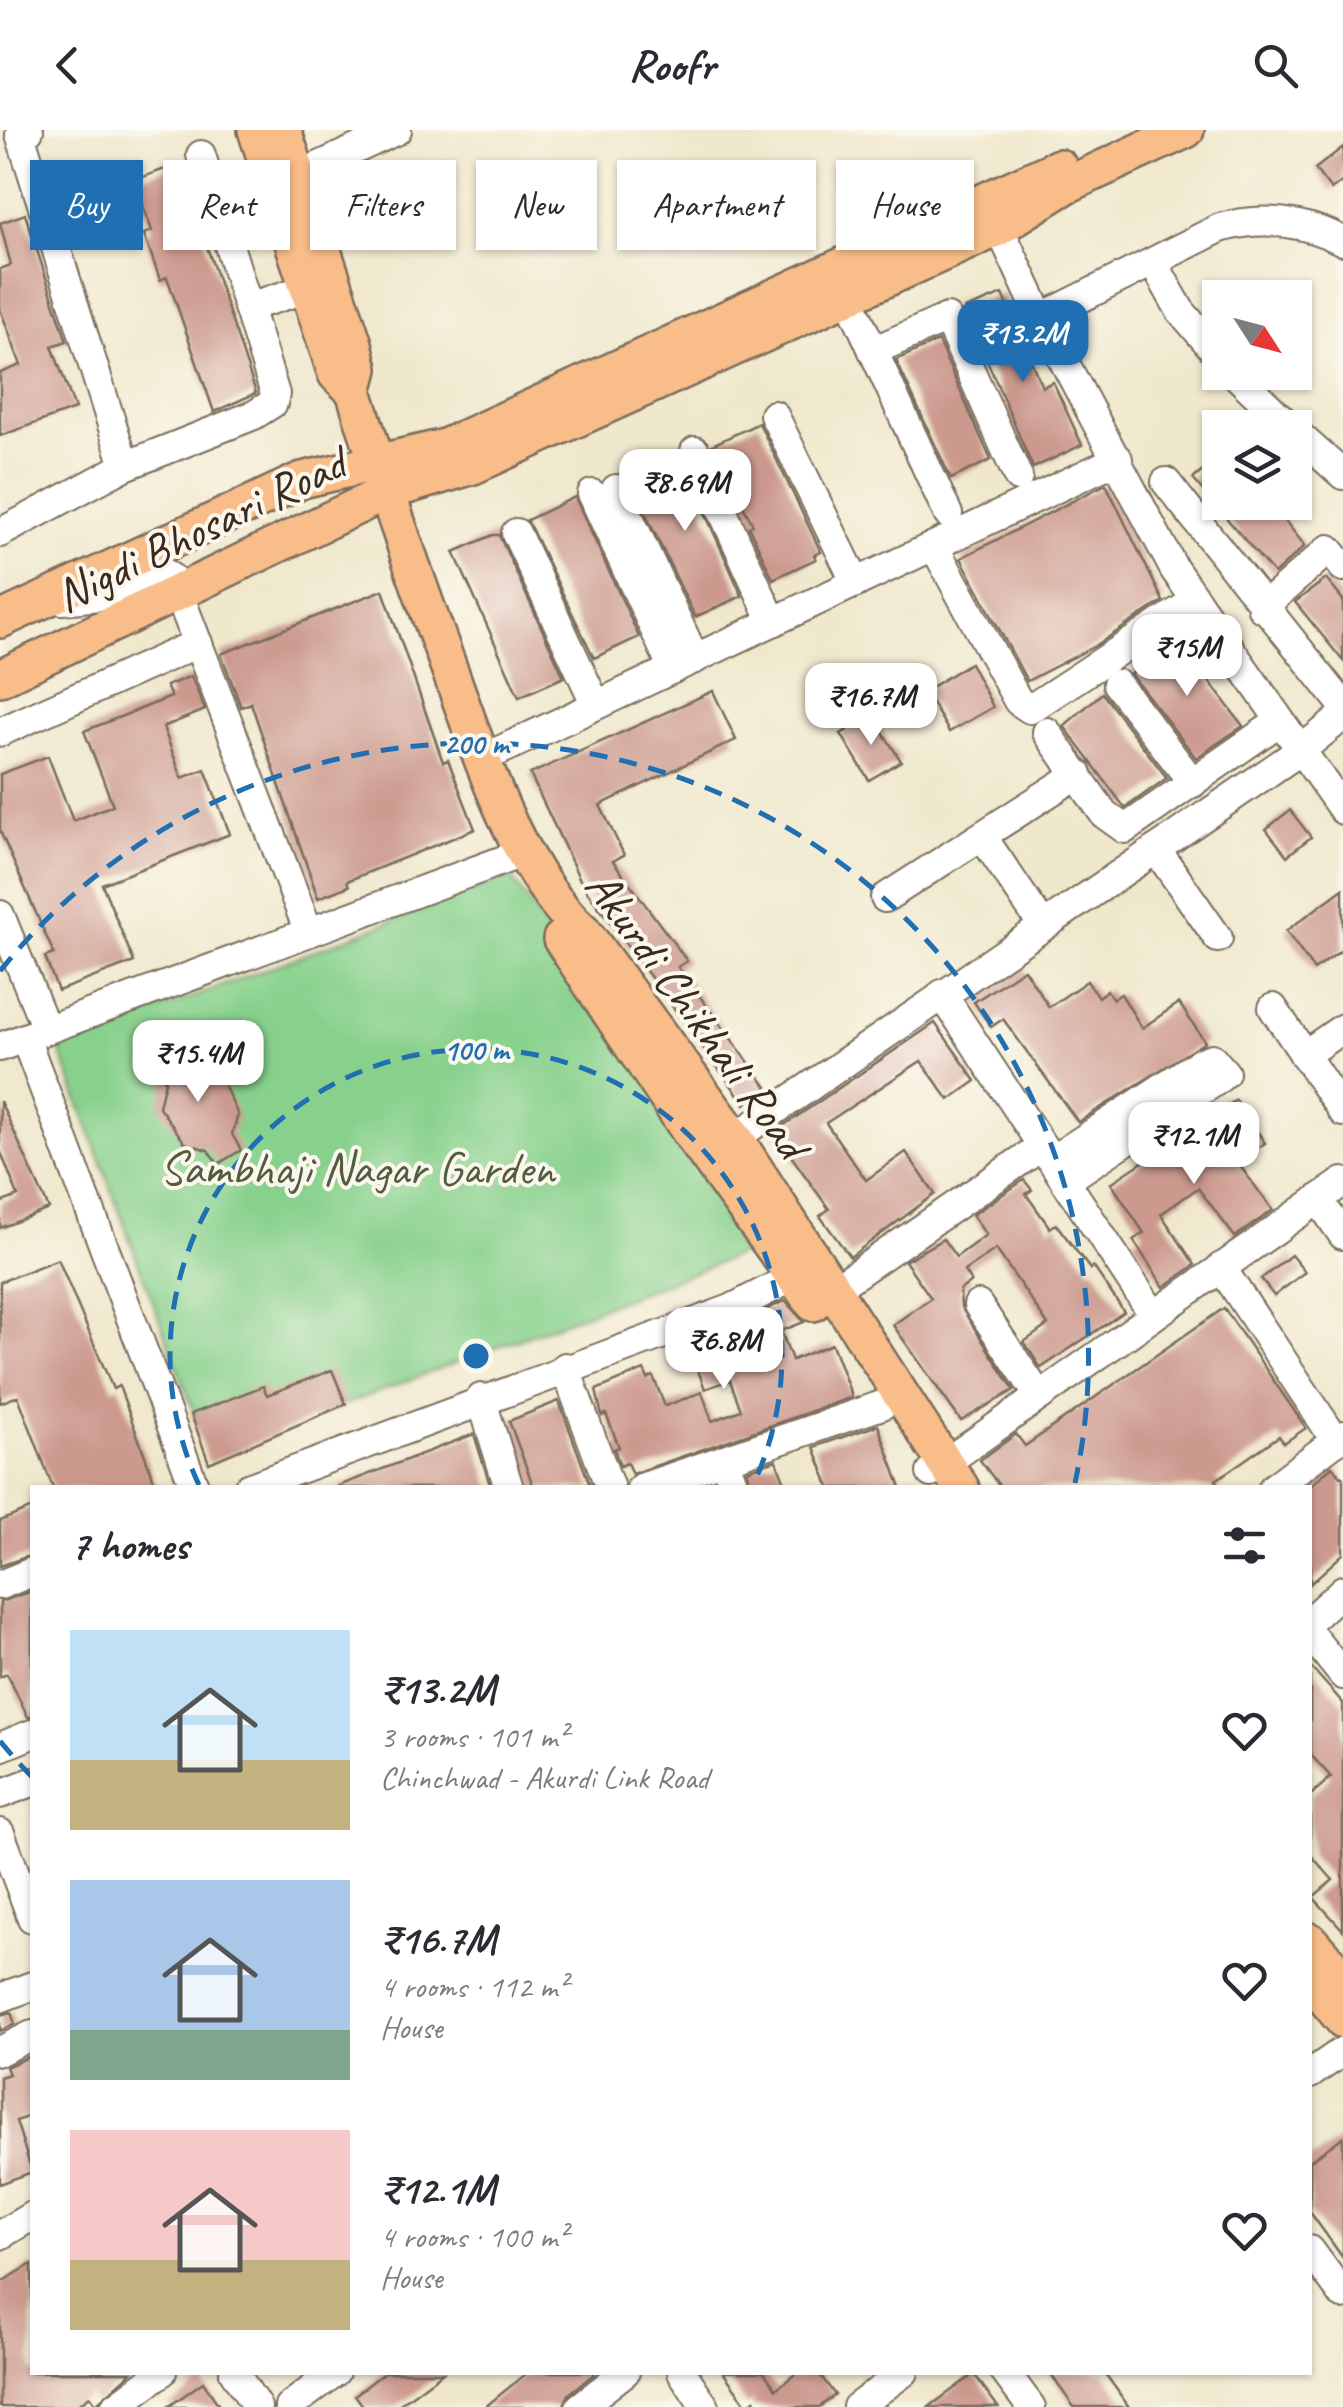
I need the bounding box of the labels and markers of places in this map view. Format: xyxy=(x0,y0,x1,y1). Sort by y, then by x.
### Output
pin: ₹13.2M xyxy=(942,300,1104,385)
pin: ₹8.69M xyxy=(604,449,766,534)
pin: ₹15M xyxy=(1128,614,1246,699)
pin: ₹16.7M xyxy=(790,663,952,748)
pin: ₹15.4M xyxy=(117,1020,279,1105)
pin: ₹12.1M xyxy=(1113,1102,1275,1187)
pin: ₹6.8M xyxy=(654,1307,794,1392)
centre of rings xyxy=(458,1338,494,1374)

